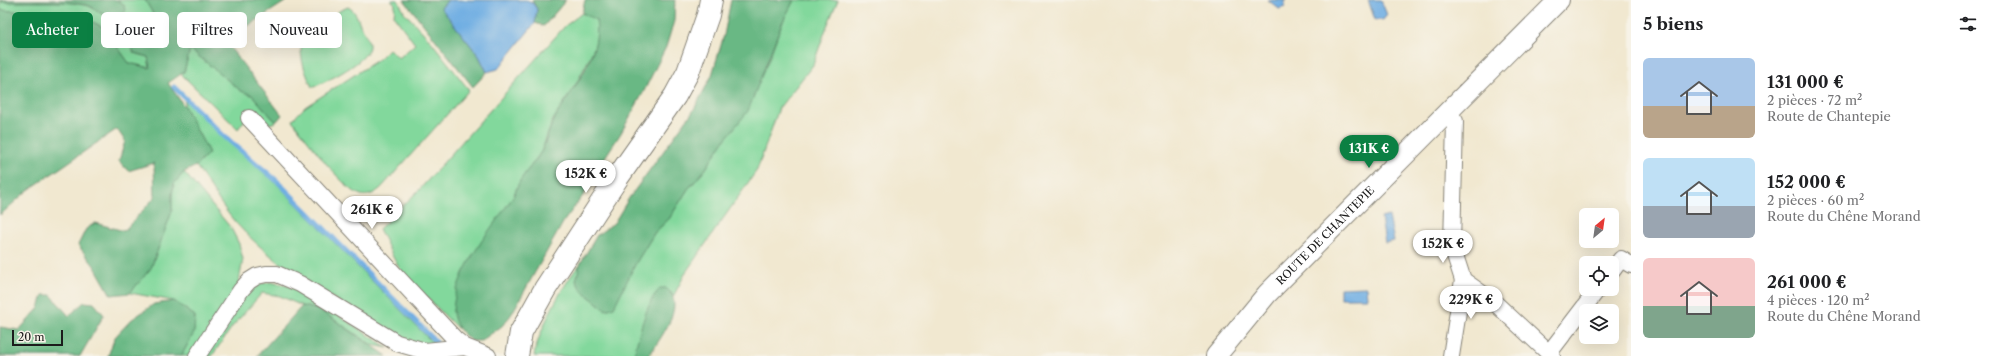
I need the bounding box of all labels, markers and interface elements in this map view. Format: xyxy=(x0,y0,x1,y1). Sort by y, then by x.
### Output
chip: Acheter xyxy=(12,12,93,48)
chip: Louer xyxy=(101,12,169,48)
chip: Filtres xyxy=(177,12,247,48)
chip: Nouveau xyxy=(255,12,342,48)
icon: filters xyxy=(1957,13,1979,35)
text: 5 biens xyxy=(1643,14,1703,34)
text: 131 000 € xyxy=(1767,72,1844,92)
icon: home xyxy=(1675,74,1723,122)
text: 2 pièces · 72 m² xyxy=(1767,92,1862,108)
text: Route de Chantepie xyxy=(1767,108,1891,124)
pin: 131K € xyxy=(1336,135,1402,169)
text: 131K € xyxy=(1349,140,1389,156)
pin: 152K € xyxy=(553,160,619,194)
text: 152K € xyxy=(565,165,607,181)
text: 152 000 € xyxy=(1767,172,1846,192)
icon: home xyxy=(1675,174,1723,222)
street label: ROUTE DE CHANTEPIE xyxy=(1273,183,1378,288)
text: 2 pièces · 60 m² xyxy=(1767,192,1864,208)
pin: 261K € xyxy=(339,196,405,230)
text: 261K € xyxy=(351,201,393,217)
north arrow xyxy=(1579,208,1619,248)
map controls xyxy=(1579,208,1619,344)
text: Route du Chêne Morand xyxy=(1767,208,1921,224)
pin: 152K € xyxy=(1410,230,1476,264)
text: 152K € xyxy=(1422,235,1464,251)
button: locate xyxy=(1579,256,1619,296)
text: 261 000 € xyxy=(1767,272,1847,292)
icon: home xyxy=(1675,274,1723,322)
pin: 229K € xyxy=(1438,286,1504,320)
text: 229K € xyxy=(1449,291,1493,307)
text: 4 pièces · 120 m² xyxy=(1767,292,1870,308)
button: layers xyxy=(1579,304,1619,344)
text: Route du Chêne Morand xyxy=(1767,308,1921,324)
scale bar xyxy=(12,328,63,347)
text: 20 m xyxy=(18,330,44,344)

